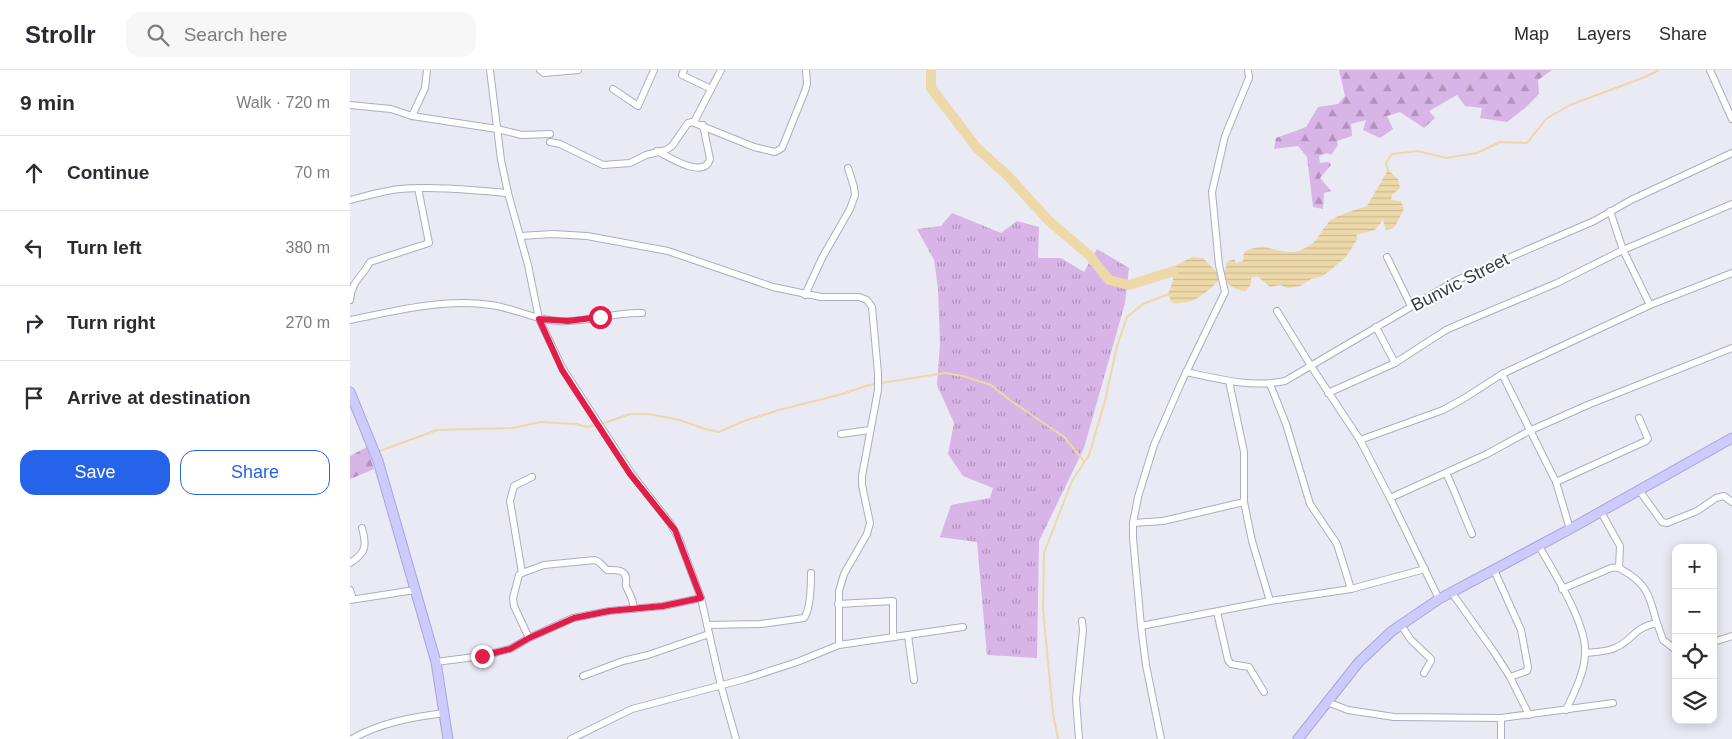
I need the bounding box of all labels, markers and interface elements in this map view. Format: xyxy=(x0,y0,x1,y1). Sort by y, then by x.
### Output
search box xyxy=(126,12,476,57)
text: Strollr xyxy=(25,21,96,48)
icon: search xyxy=(144,21,172,49)
text: Search here xyxy=(184,24,287,45)
text: Map xyxy=(1514,24,1549,44)
text: Layers xyxy=(1577,24,1631,44)
text: Share xyxy=(1659,24,1707,44)
text: 9 min xyxy=(20,91,75,114)
text: Walk · 720 m xyxy=(236,94,330,111)
icon: ahead xyxy=(20,159,48,187)
text: Continue xyxy=(67,162,149,183)
text: 70 m xyxy=(294,164,330,181)
icon: left xyxy=(20,234,48,262)
text: Turn left xyxy=(67,237,142,258)
text: 380 m xyxy=(286,239,330,256)
street label: Bunvic Street xyxy=(1408,249,1512,315)
route start xyxy=(589,306,612,329)
icon: right xyxy=(20,309,48,337)
text: Turn right xyxy=(67,312,155,333)
text: 270 m xyxy=(286,314,330,331)
icon: arrive xyxy=(20,384,48,412)
text: Arrive at destination xyxy=(67,387,251,408)
button: Save xyxy=(20,450,170,495)
button: Share xyxy=(180,450,330,495)
map controls xyxy=(1672,544,1717,724)
button: + xyxy=(1672,544,1717,589)
button: − xyxy=(1672,589,1717,634)
button: locate xyxy=(1672,634,1717,679)
route end xyxy=(471,645,494,668)
button: layers xyxy=(1672,679,1717,724)

